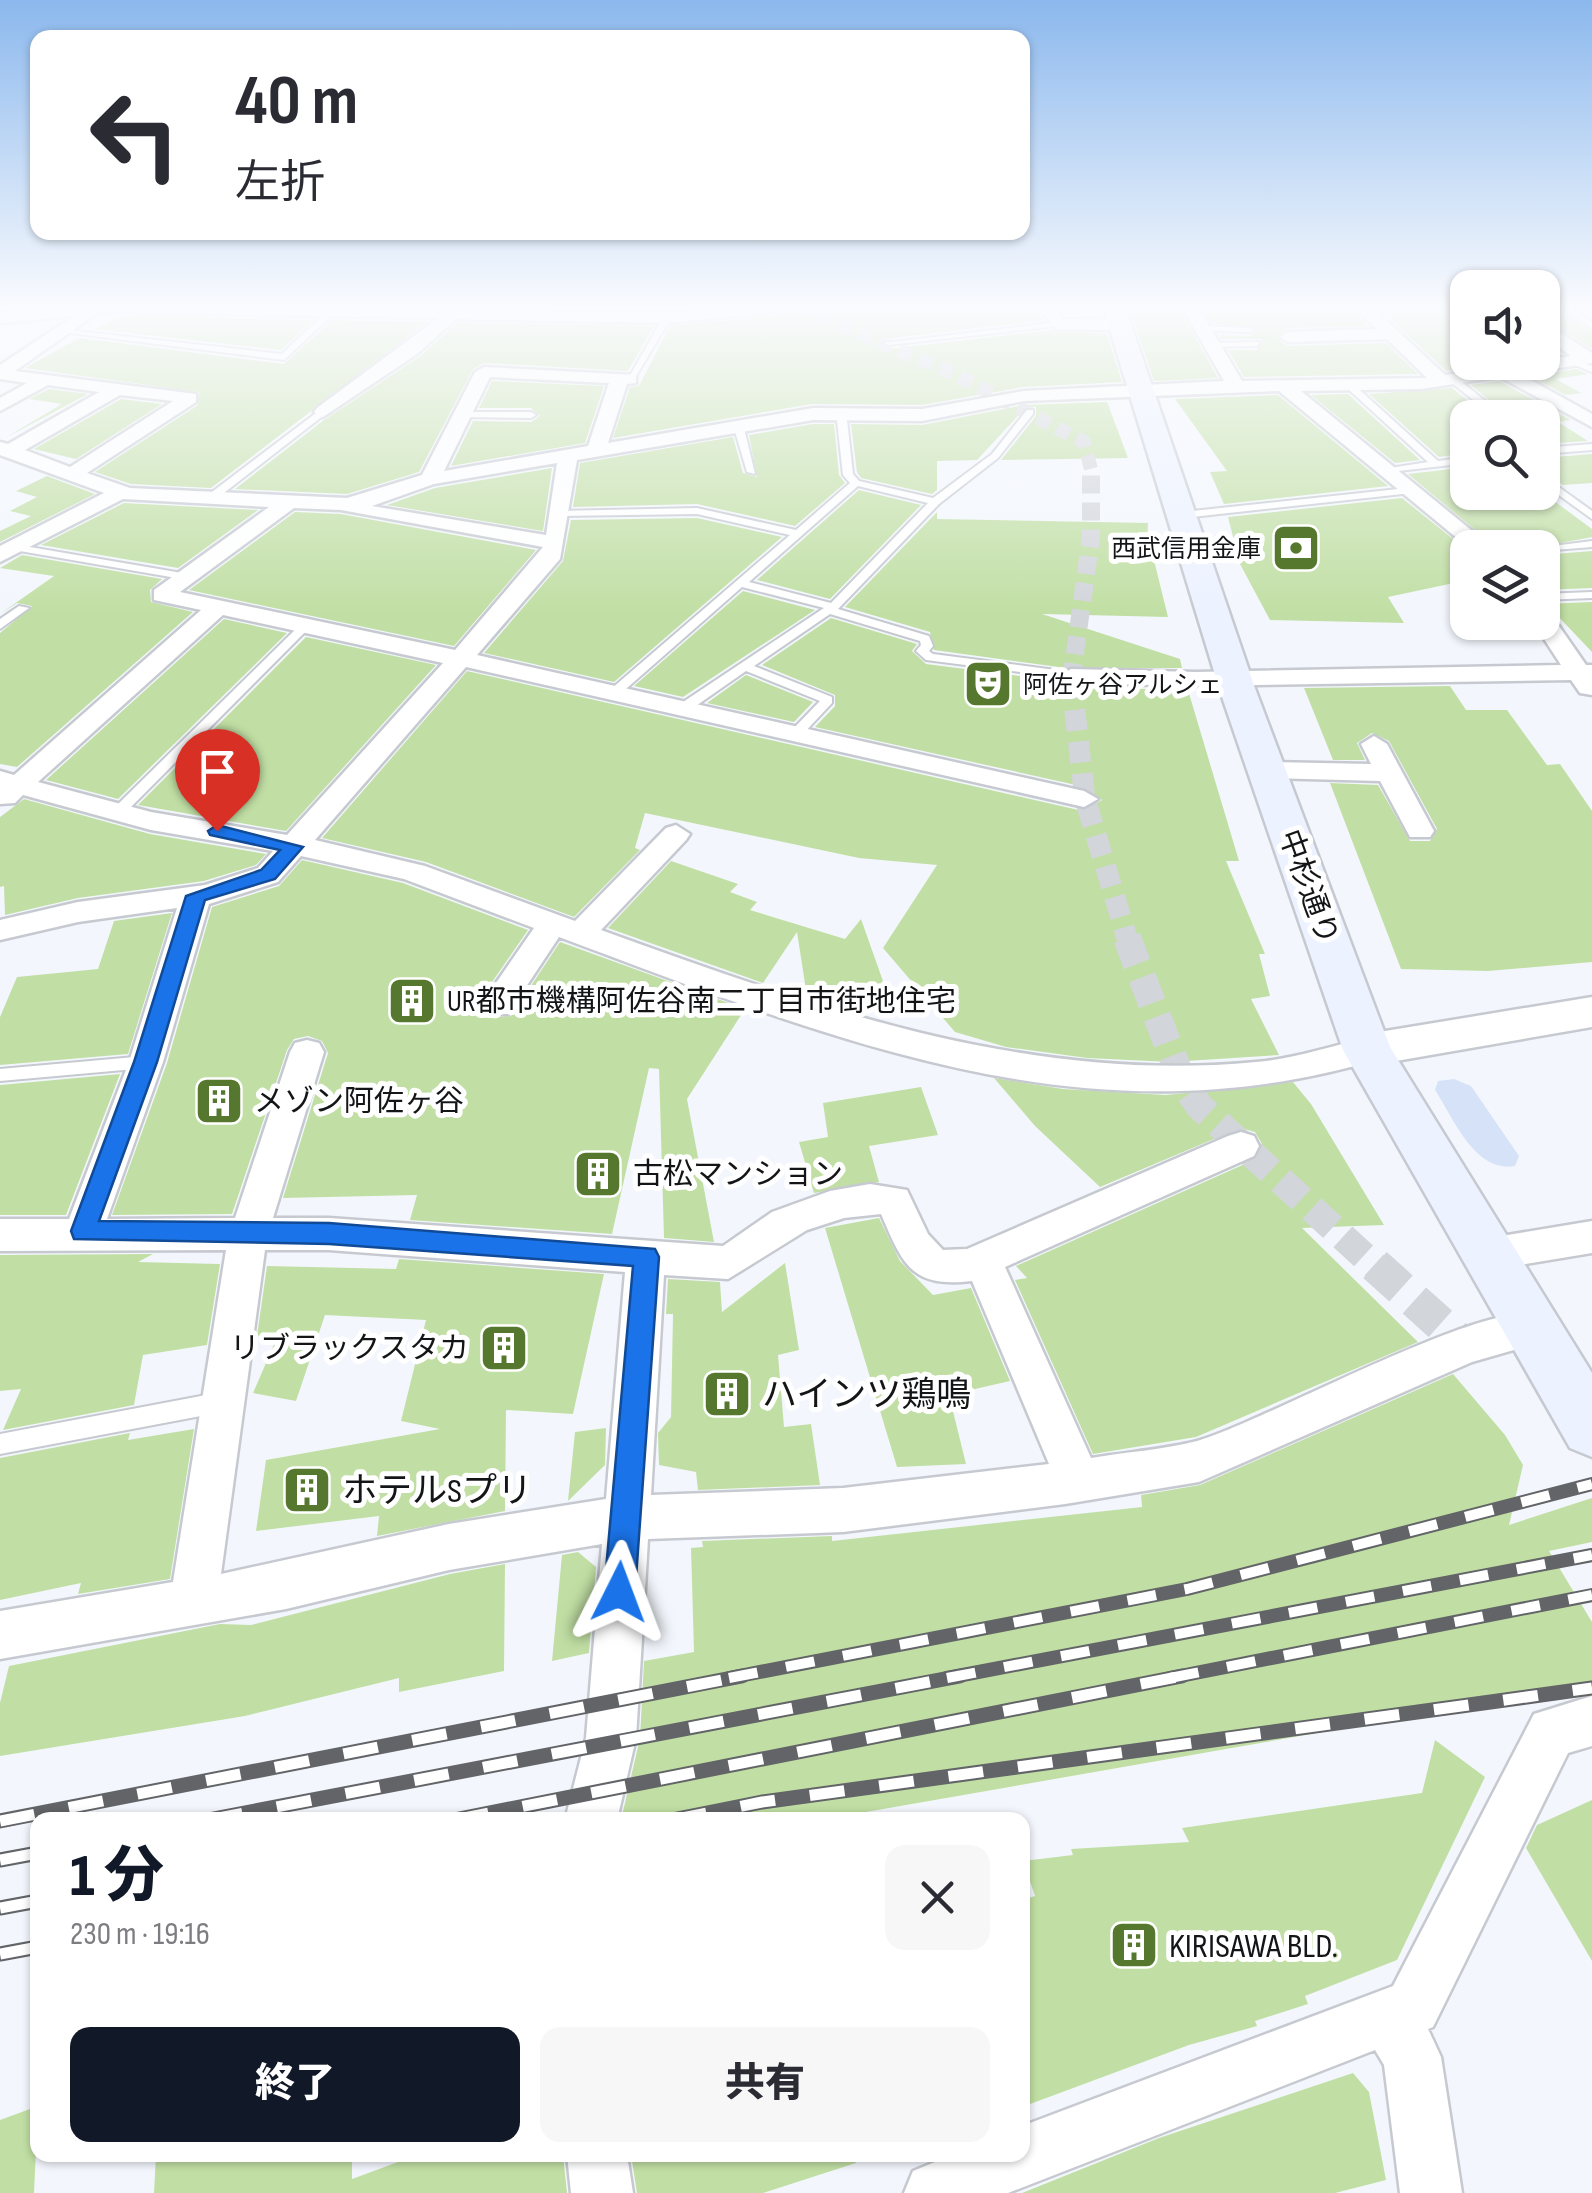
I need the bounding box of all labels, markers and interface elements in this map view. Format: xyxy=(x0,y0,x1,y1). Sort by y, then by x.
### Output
text: 40 m xyxy=(235,60,358,144)
icon: left xyxy=(70,70,200,200)
text: 左折 xyxy=(235,156,325,211)
map controls xyxy=(1450,270,1560,640)
button: sound xyxy=(1450,270,1560,380)
button: search xyxy=(1450,400,1560,510)
bank icon: 西武信用金庫 xyxy=(1270,522,1322,574)
button: layers xyxy=(1450,530,1560,640)
place label: 西武信用金庫 xyxy=(1111,534,1261,565)
theatre icon: 阿佐ヶ谷アルシェ xyxy=(962,658,1014,710)
place label: 阿佐ヶ谷アルシェ xyxy=(1023,670,1223,701)
pin xyxy=(175,729,260,832)
icon: arrive xyxy=(190,744,245,799)
street label: 中杉通り xyxy=(1271,825,1345,950)
building icon: UR都市機構阿佐谷南二丁目市街地住宅 xyxy=(386,975,438,1027)
place label: UR都市機構阿佐谷南二丁目市街地住宅 xyxy=(447,984,956,1020)
building icon: メゾン阿佐ヶ谷 xyxy=(193,1075,245,1127)
place label: メゾン阿佐ヶ谷 xyxy=(254,1084,464,1120)
building icon: 古松マンション xyxy=(572,1148,624,1200)
place label: 古松マンション xyxy=(633,1157,843,1193)
building icon: リブラックスタカ xyxy=(478,1322,530,1374)
place label: リブラックスタカ xyxy=(230,1331,469,1367)
building icon: ハインツ鶏鳴 xyxy=(701,1368,753,1420)
place label: ハインツ鶏鳴 xyxy=(762,1374,971,1417)
building icon: ホテルSプリ xyxy=(281,1464,333,1516)
place label: ホテルSプリ xyxy=(342,1470,532,1513)
position arrow xyxy=(567,1540,671,1644)
text: 1 分 xyxy=(70,1841,164,1913)
button: close xyxy=(885,1845,990,1950)
text: 230 m · 19:16 xyxy=(70,1915,210,1954)
building icon: KIRISAWA BLD. xyxy=(1108,1919,1160,1971)
place label: KIRISAWA BLD. xyxy=(1169,1925,1338,1968)
button: 終了 xyxy=(70,2027,520,2142)
button: 共有 xyxy=(540,2027,990,2142)

